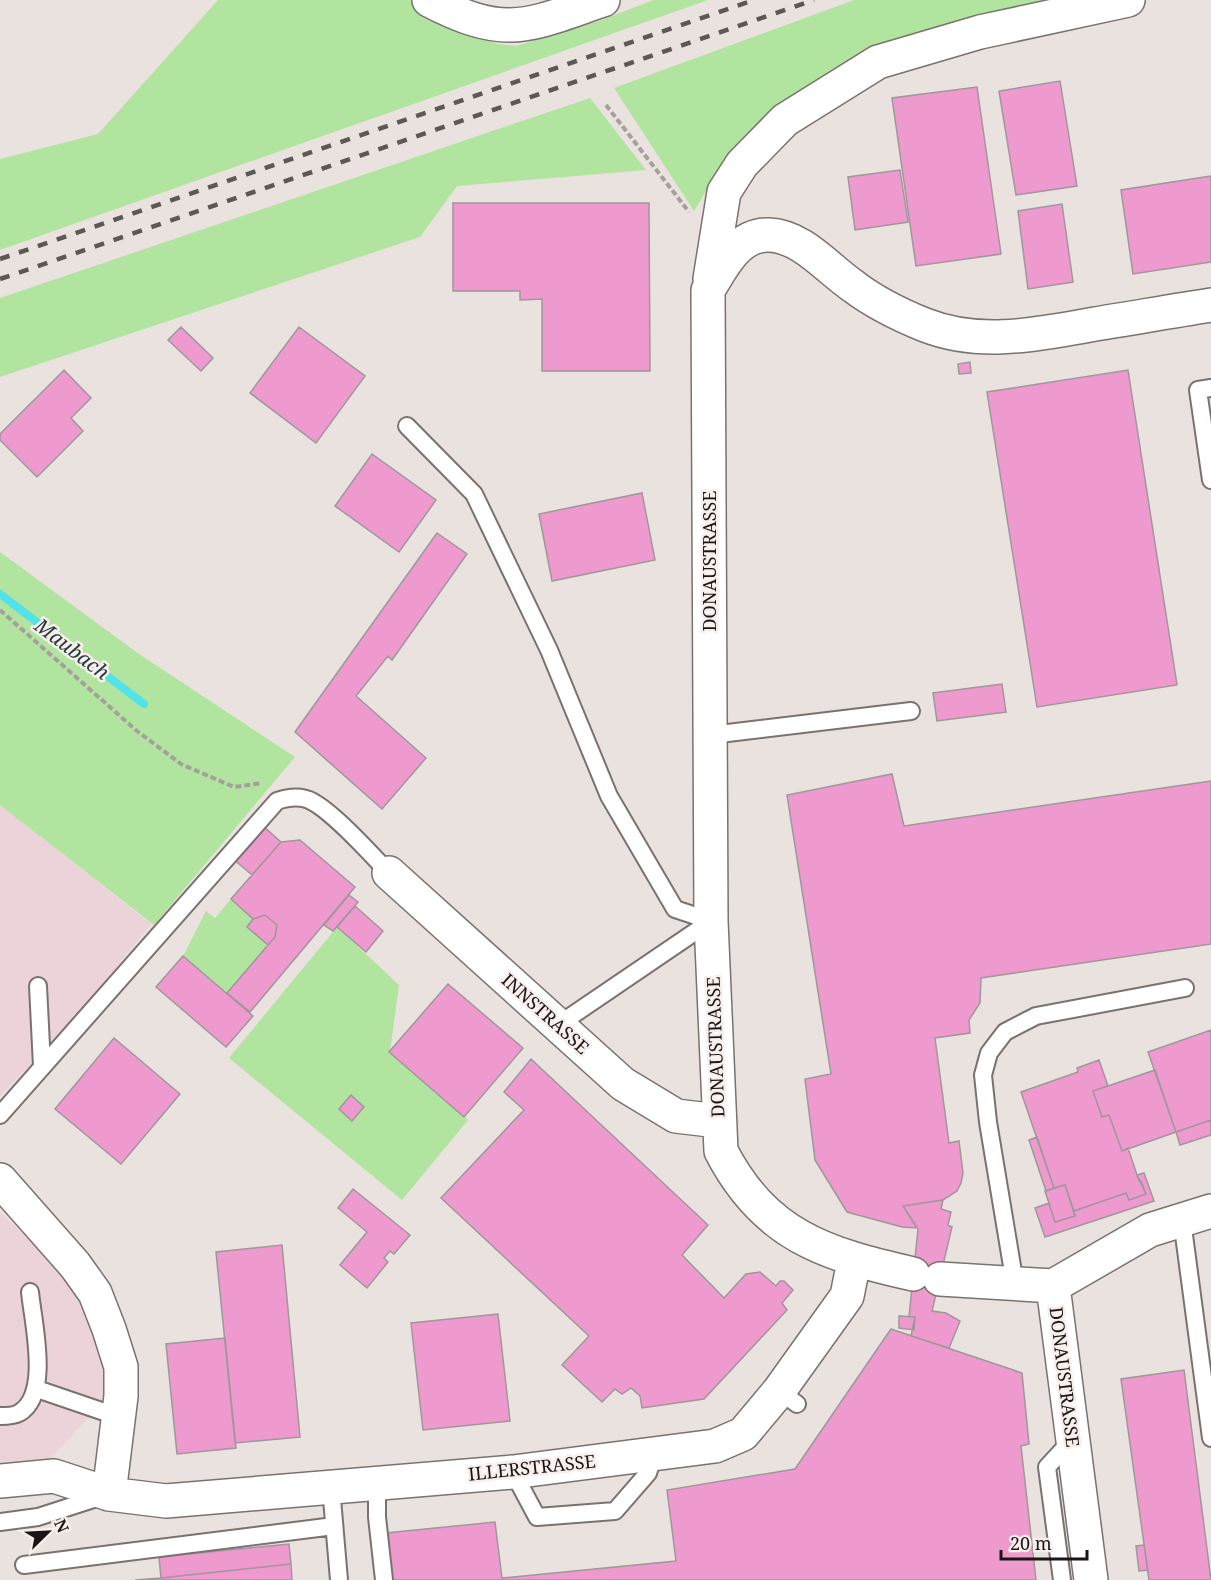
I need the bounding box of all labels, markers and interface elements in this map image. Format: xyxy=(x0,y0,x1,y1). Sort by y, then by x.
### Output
street label: DONAUSTRASSE xyxy=(697,490,721,632)
water label: Maubach xyxy=(29,611,115,686)
street label: INNSTRASSE xyxy=(497,968,595,1059)
street label: DONAUSTRASSE xyxy=(701,976,729,1118)
street label: DONAUSTRASSE xyxy=(1044,1305,1086,1448)
street label: ILLERSTRASSE xyxy=(467,1448,597,1486)
north arrow xyxy=(18,1502,78,1562)
text: N xyxy=(49,1516,74,1536)
scale bar xyxy=(1001,1523,1086,1561)
text: 20 m xyxy=(1010,1531,1052,1555)

